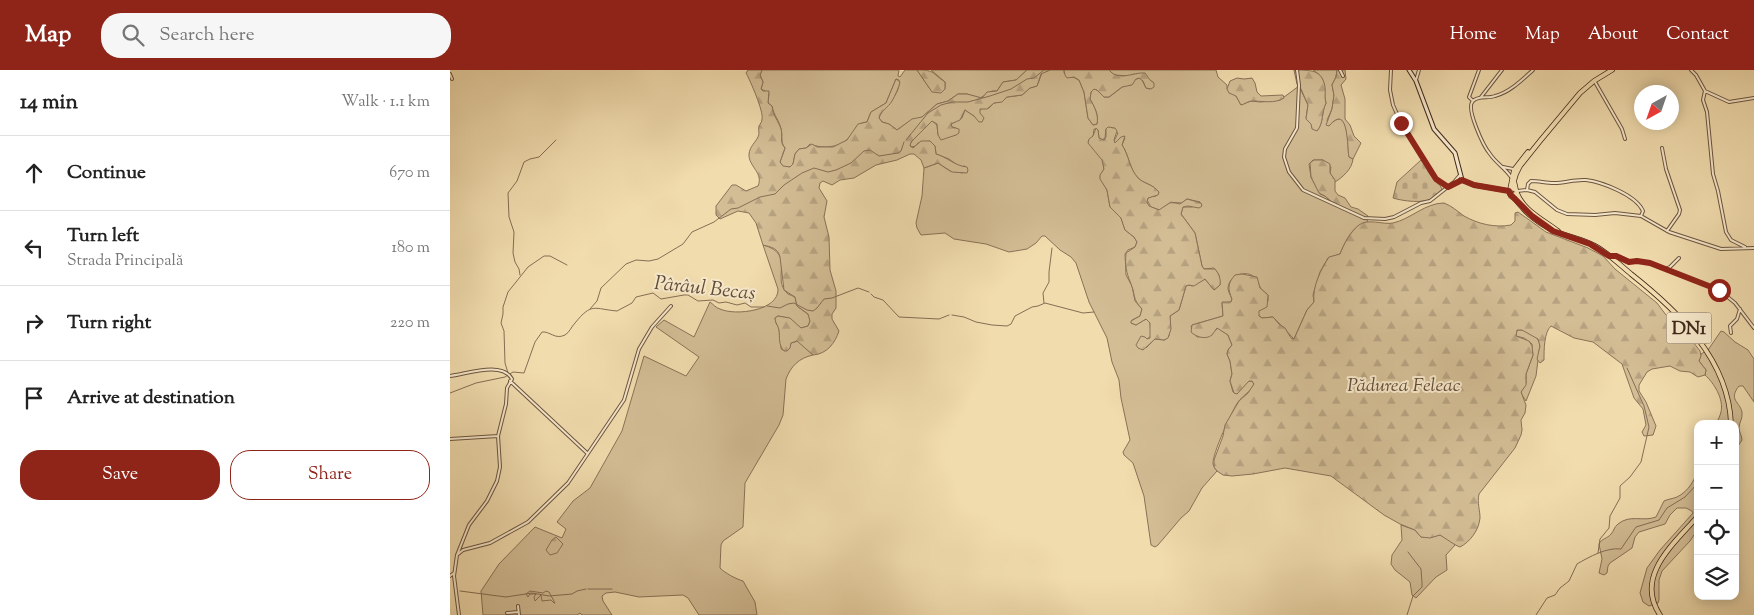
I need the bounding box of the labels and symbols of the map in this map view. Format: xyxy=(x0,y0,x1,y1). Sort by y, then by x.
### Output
north arrow xyxy=(1634,85,1679,130)
route end xyxy=(1390,112,1413,135)
water label: Pârâul Becaș xyxy=(653,270,757,309)
route start xyxy=(1708,279,1731,302)
road number: DN1 xyxy=(1666,312,1712,344)
park label: Pădurea Feleac xyxy=(1347,373,1461,400)

